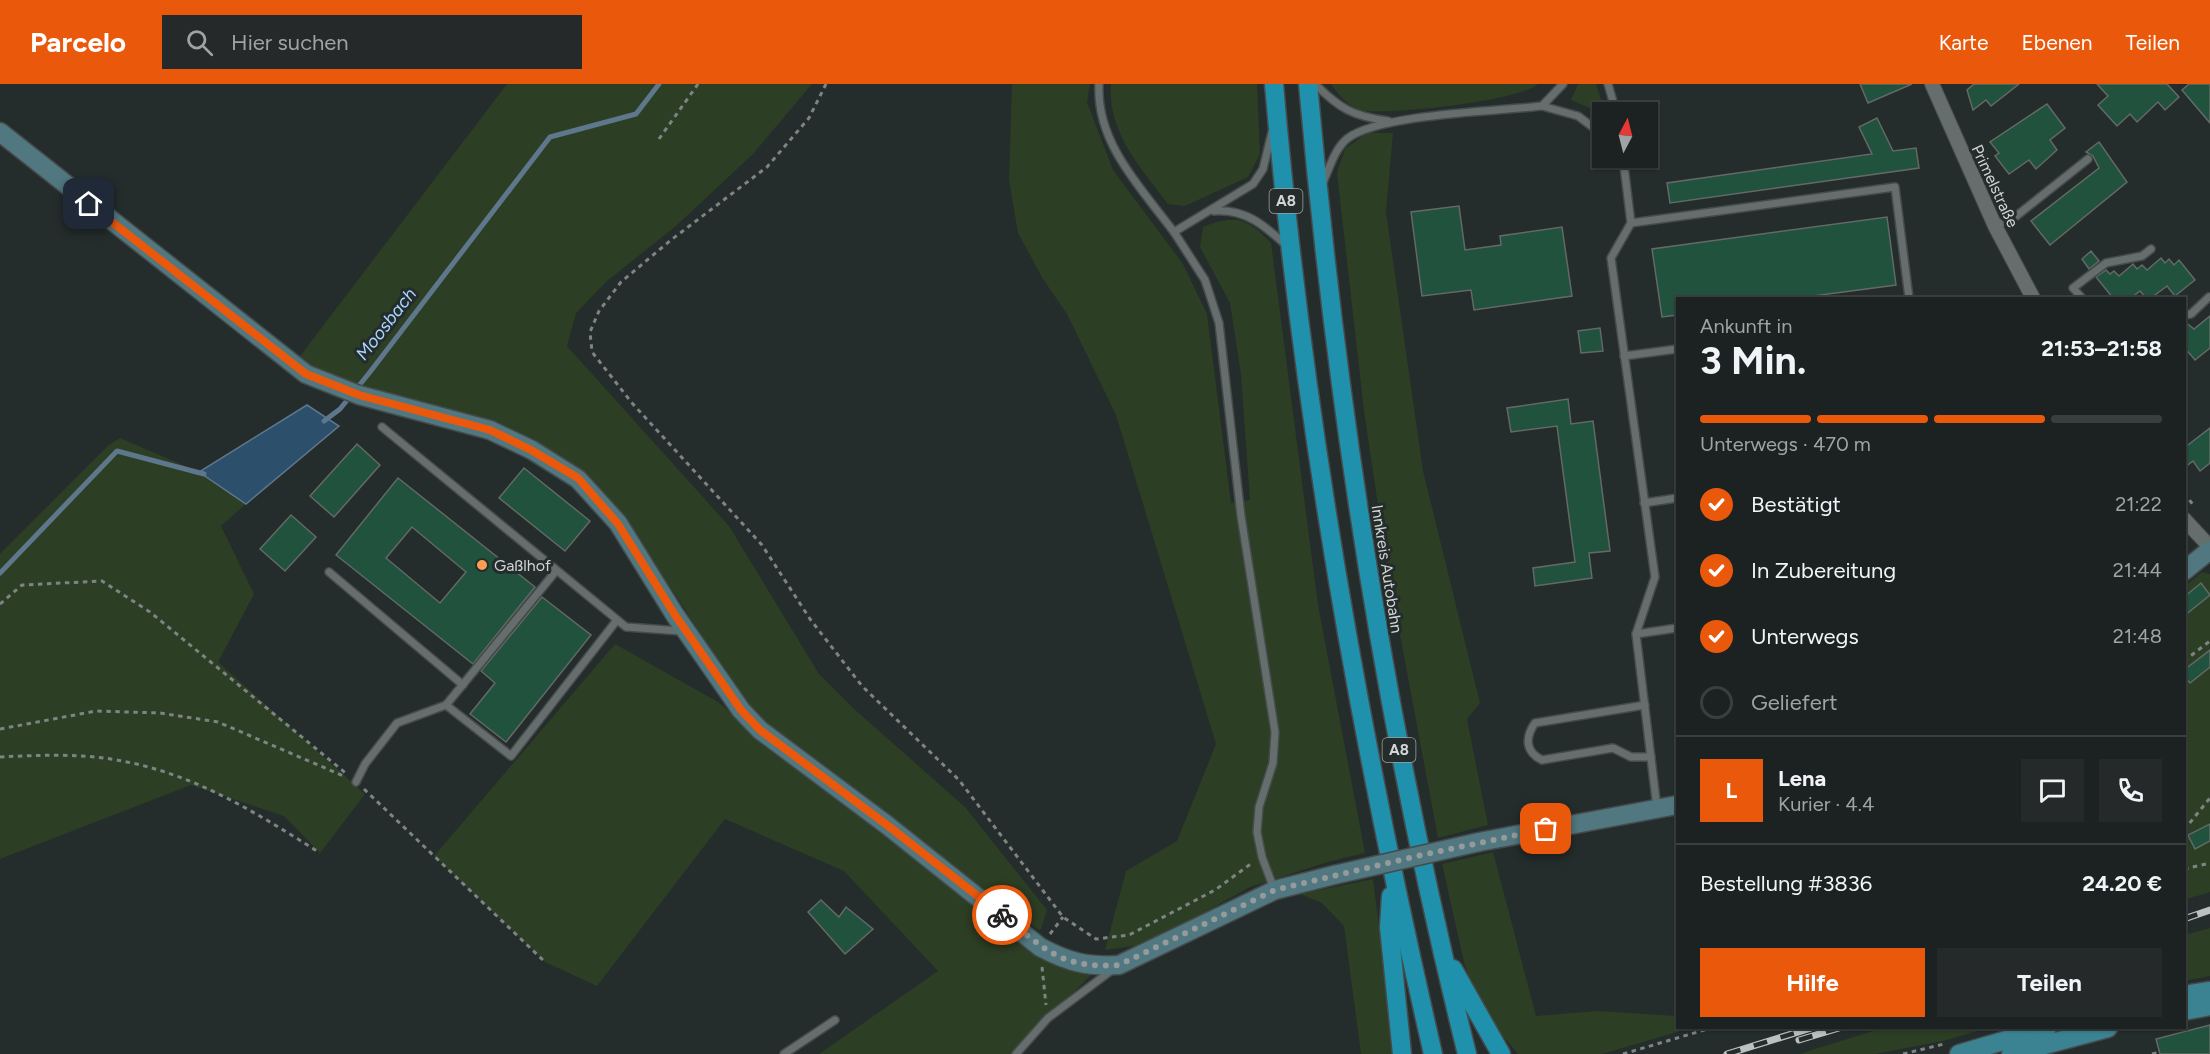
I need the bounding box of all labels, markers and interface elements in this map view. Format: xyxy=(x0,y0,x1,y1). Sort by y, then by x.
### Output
search box xyxy=(162,15,582,69)
text: Parcelo xyxy=(30,25,126,59)
icon: search xyxy=(183,26,216,59)
text: Hier suchen xyxy=(231,29,349,56)
text: Karte xyxy=(1939,30,1988,55)
text: Ebenen xyxy=(2021,30,2093,55)
text: Teilen xyxy=(2126,30,2180,55)
north arrow xyxy=(1592,102,1658,168)
map controls xyxy=(1592,102,1658,168)
street label: Primelstraße xyxy=(1968,142,2023,231)
pin xyxy=(63,178,114,229)
icon: home xyxy=(72,187,105,220)
road number: A8 xyxy=(1270,189,1302,213)
water label: Moosbach xyxy=(351,284,421,364)
text: Ankunft in xyxy=(1700,314,1792,338)
text: 21:53–21:58 xyxy=(2041,335,2162,362)
text: 3 Min. xyxy=(1700,337,1806,384)
text: Unterwegs · 470 m xyxy=(1700,432,1871,456)
icon: check xyxy=(1700,488,1733,521)
text: Bestätigt xyxy=(1751,491,1841,518)
text: 21:22 xyxy=(2115,492,2162,516)
street label: Innkreis Autobahn xyxy=(1367,503,1407,635)
icon: check xyxy=(1700,554,1733,587)
place label: Gaßlhof xyxy=(494,556,551,575)
text: In Zubereitung xyxy=(1751,557,1896,584)
marker: Gaßlhof xyxy=(475,558,489,572)
text: 21:44 xyxy=(2113,558,2162,582)
icon: check xyxy=(1700,620,1733,653)
text: Unterwegs xyxy=(1751,623,1859,650)
text: 21:48 xyxy=(2113,624,2162,648)
text: Geliefert xyxy=(1751,689,1838,716)
road number: A8 xyxy=(1382,738,1416,762)
button: chat xyxy=(2021,759,2084,822)
button: phone xyxy=(2099,759,2162,822)
text: Lena xyxy=(1778,765,1826,792)
text: L xyxy=(1726,777,1737,804)
text: Kurier · 4.4 xyxy=(1778,792,1874,816)
pin xyxy=(1520,803,1571,854)
icon: bag xyxy=(1529,812,1562,845)
text: Bestellung #3836 xyxy=(1700,870,1872,897)
text: 24.20 € xyxy=(2082,870,2162,897)
courier xyxy=(972,885,1032,945)
icon: bike xyxy=(986,899,1019,932)
button: Hilfe xyxy=(1700,948,1925,1017)
button: Teilen xyxy=(1937,948,2162,1017)

